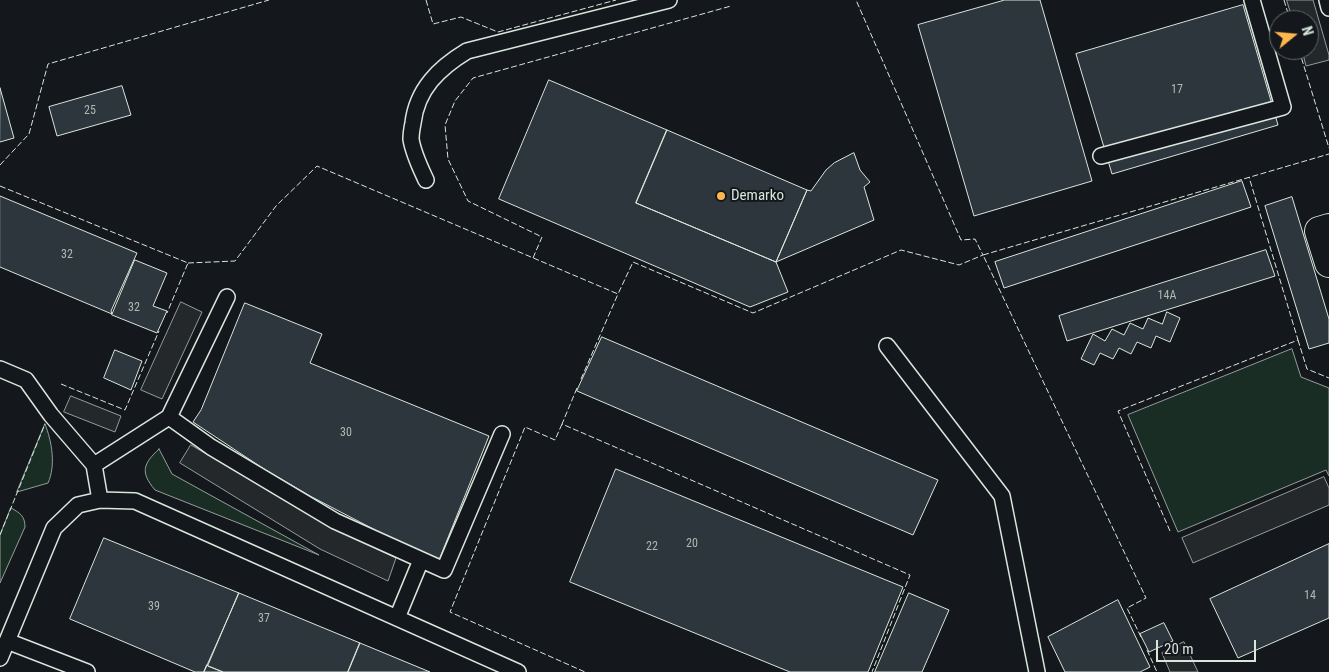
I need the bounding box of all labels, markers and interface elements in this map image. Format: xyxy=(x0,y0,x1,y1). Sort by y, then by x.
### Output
north arrow xyxy=(1269,10,1319,60)
text: N xyxy=(1298,24,1316,37)
house number: 17 xyxy=(1171,83,1183,97)
house number: 25 xyxy=(84,104,96,118)
place label: Demarko xyxy=(731,187,784,205)
marker: Demarko xyxy=(715,190,727,202)
house number: 32 xyxy=(61,248,73,262)
house number: 14A xyxy=(1158,289,1176,303)
house number: 32 xyxy=(128,301,140,315)
house number: 30 xyxy=(340,426,352,440)
house number: 20 xyxy=(686,537,698,551)
house number: 22 xyxy=(646,540,658,554)
house number: 14 xyxy=(1304,589,1316,603)
house number: 39 xyxy=(148,600,160,614)
house number: 37 xyxy=(258,612,270,626)
scale bar xyxy=(1159,630,1259,662)
text: 20 m xyxy=(1164,640,1194,658)

